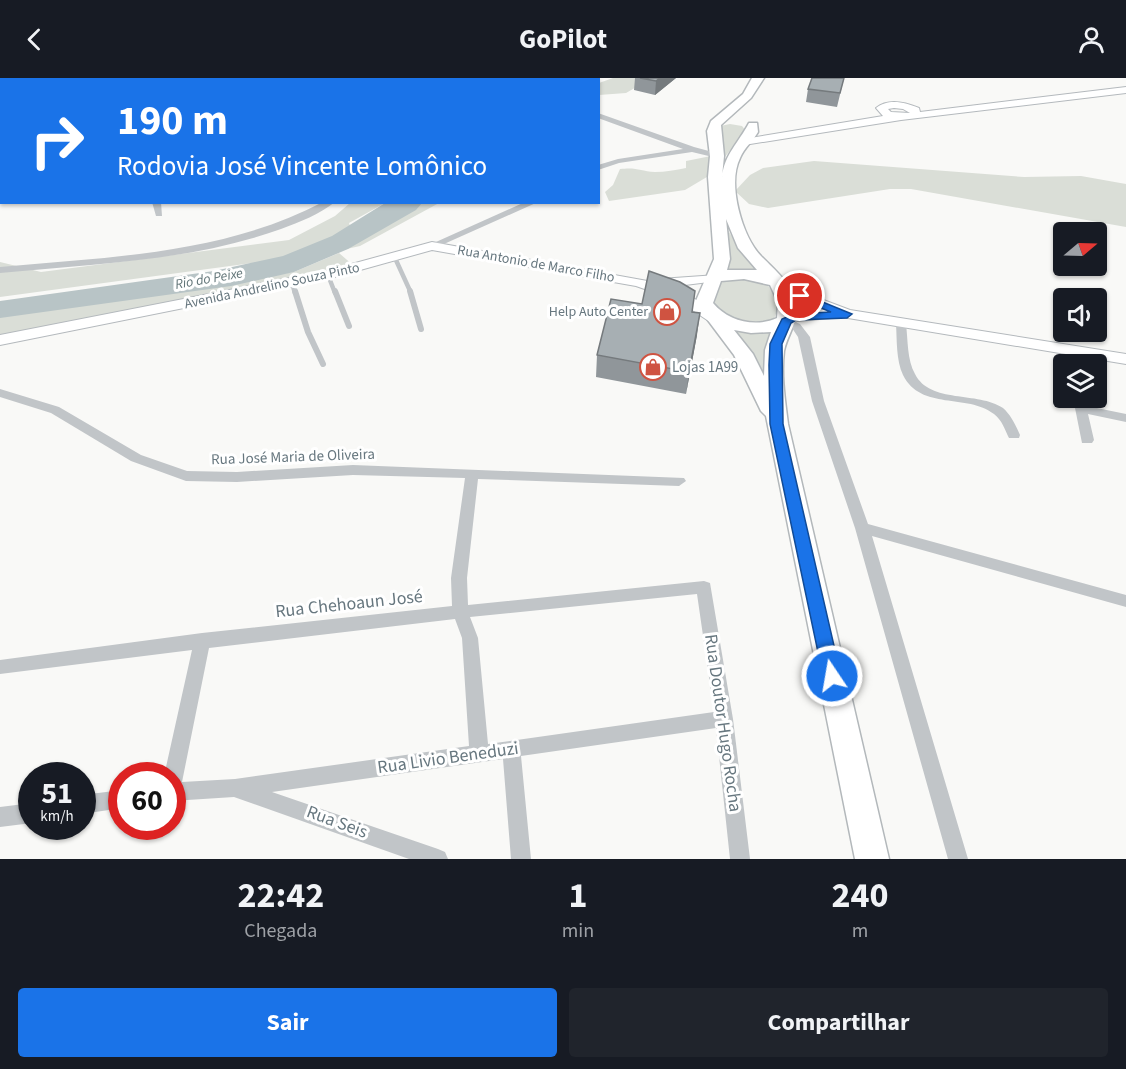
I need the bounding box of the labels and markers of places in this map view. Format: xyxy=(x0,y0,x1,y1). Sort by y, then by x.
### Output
pin xyxy=(774,270,825,321)
shop icon: Help Auto Center xyxy=(652,297,682,327)
place label: Help Auto Center xyxy=(549,302,648,322)
shop icon: Lojas 1A99 xyxy=(638,352,668,382)
place label: Lojas 1A99 xyxy=(672,357,738,378)

